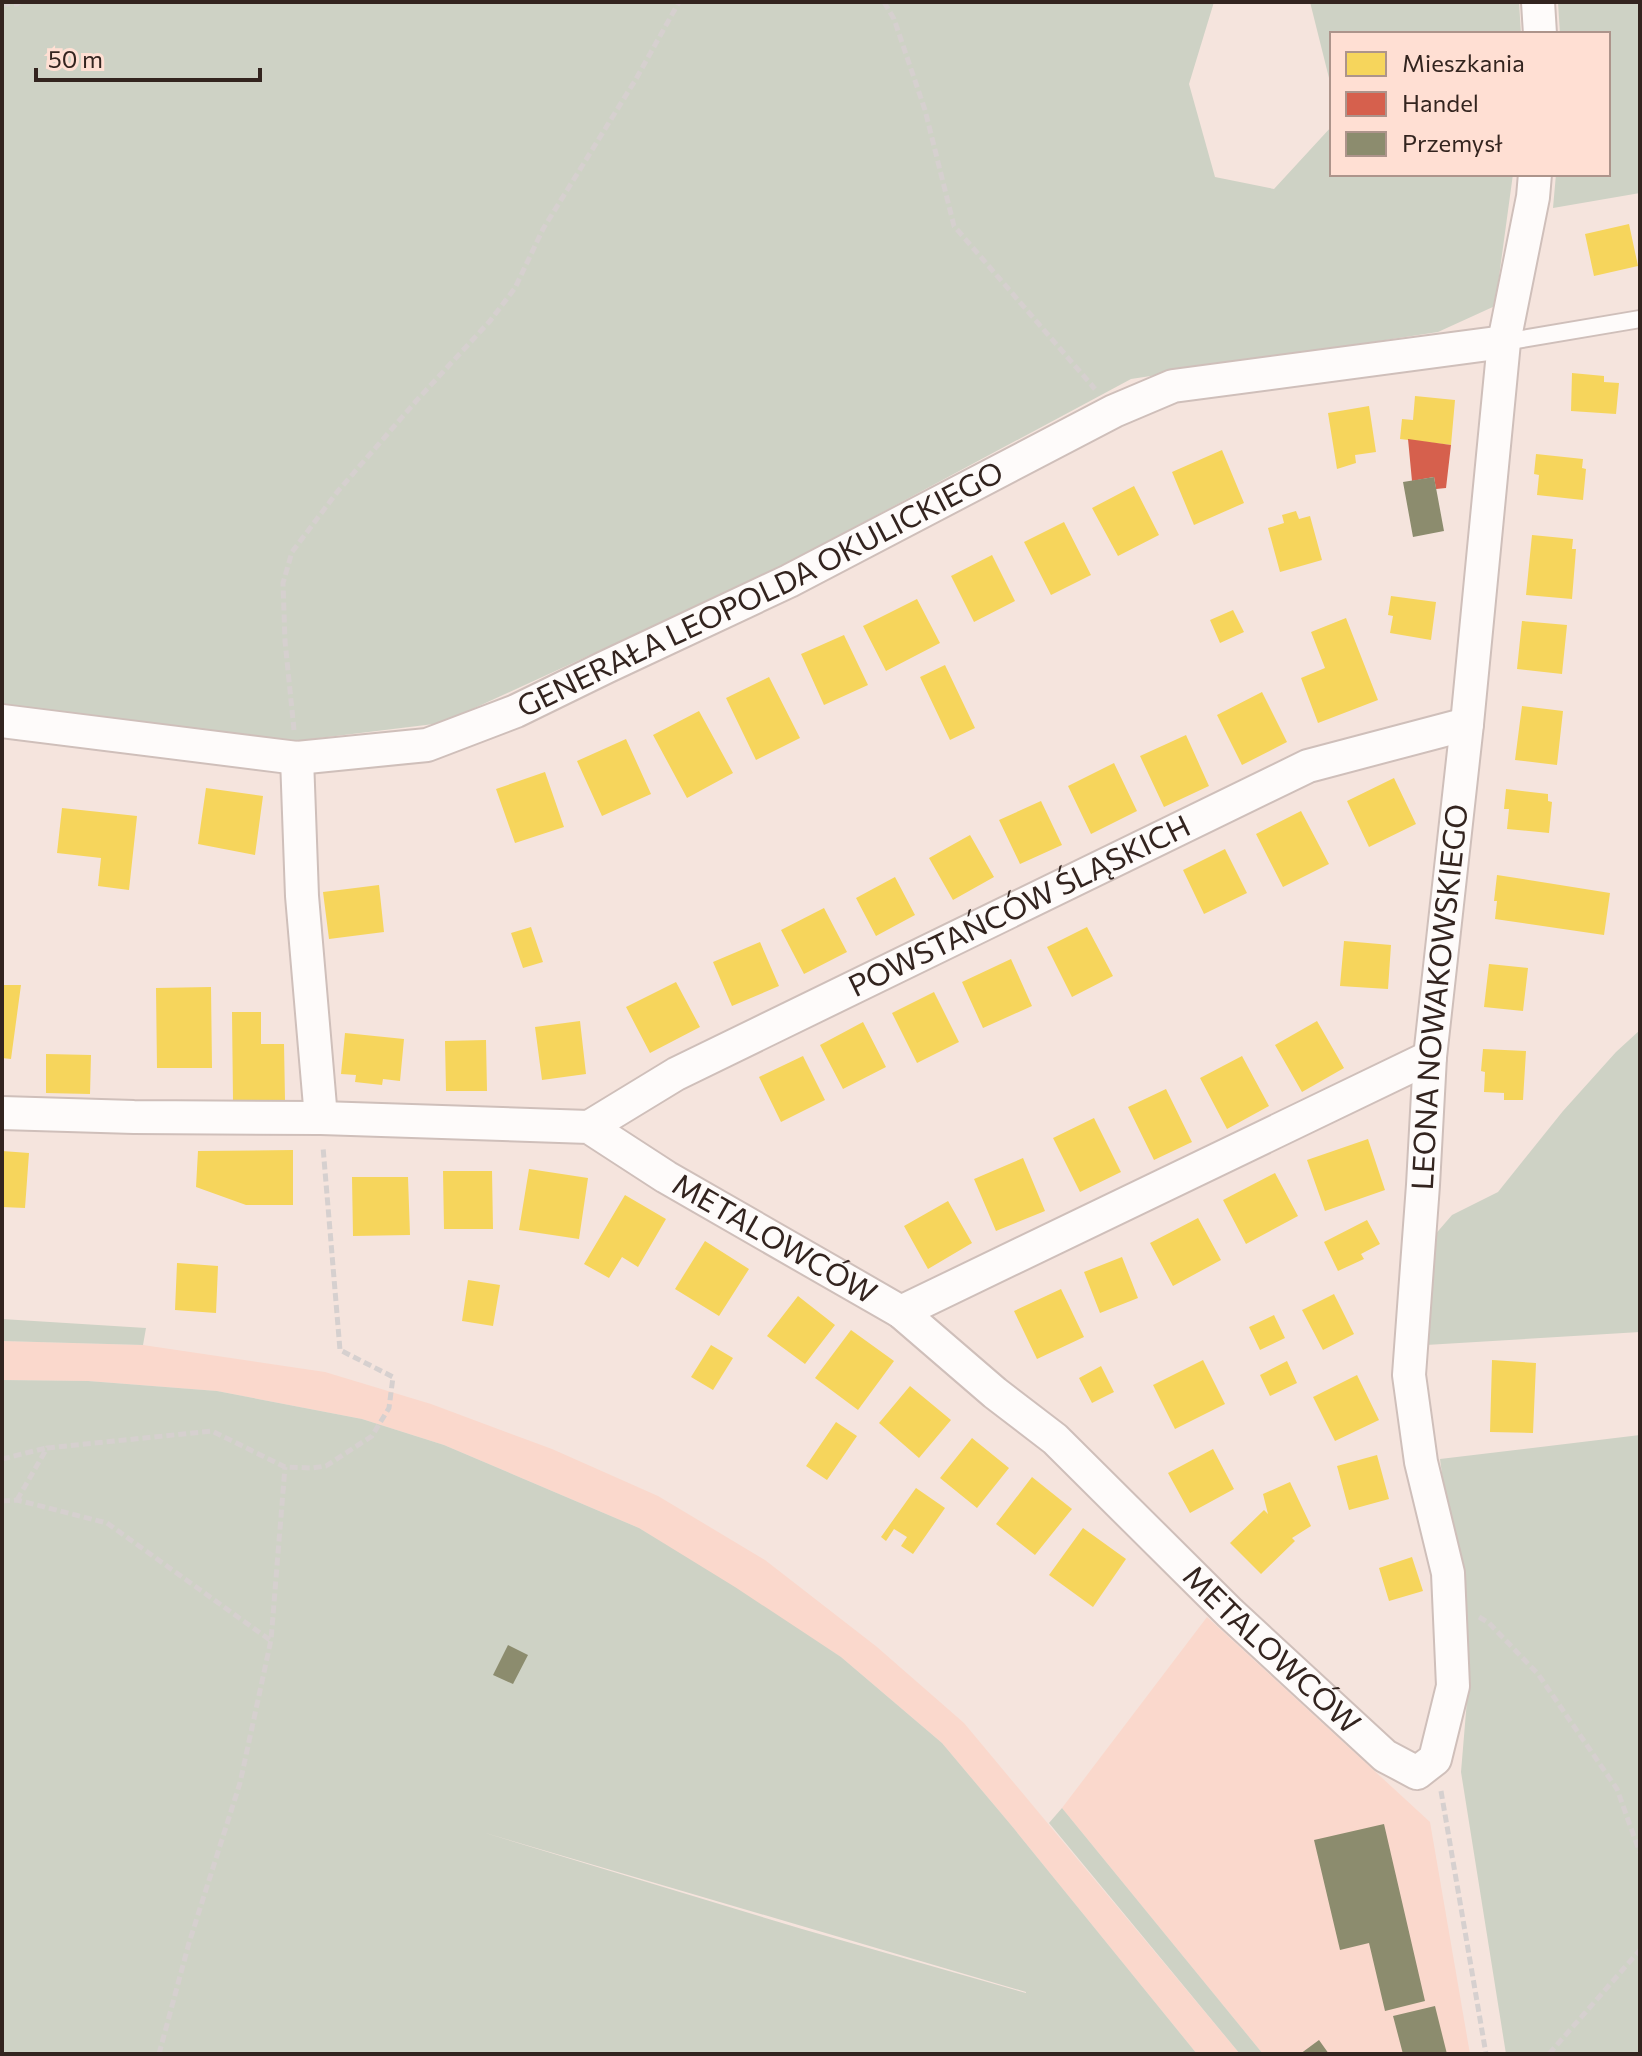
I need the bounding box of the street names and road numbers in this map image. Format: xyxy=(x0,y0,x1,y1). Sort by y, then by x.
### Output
street label: GENERAŁA LEOPOLDA OKULICKIEGO xyxy=(510,451,1009,724)
street label: LEONA NOWAKOWSKIEGO xyxy=(1402,802,1474,1191)
street label: POWSTAŃCÓW ŚLĄSKICH xyxy=(842,805,1195,1003)
street label: METALOWCÓW xyxy=(667,1164,884,1310)
street label: METALOWCÓW xyxy=(1177,1556,1369,1740)

